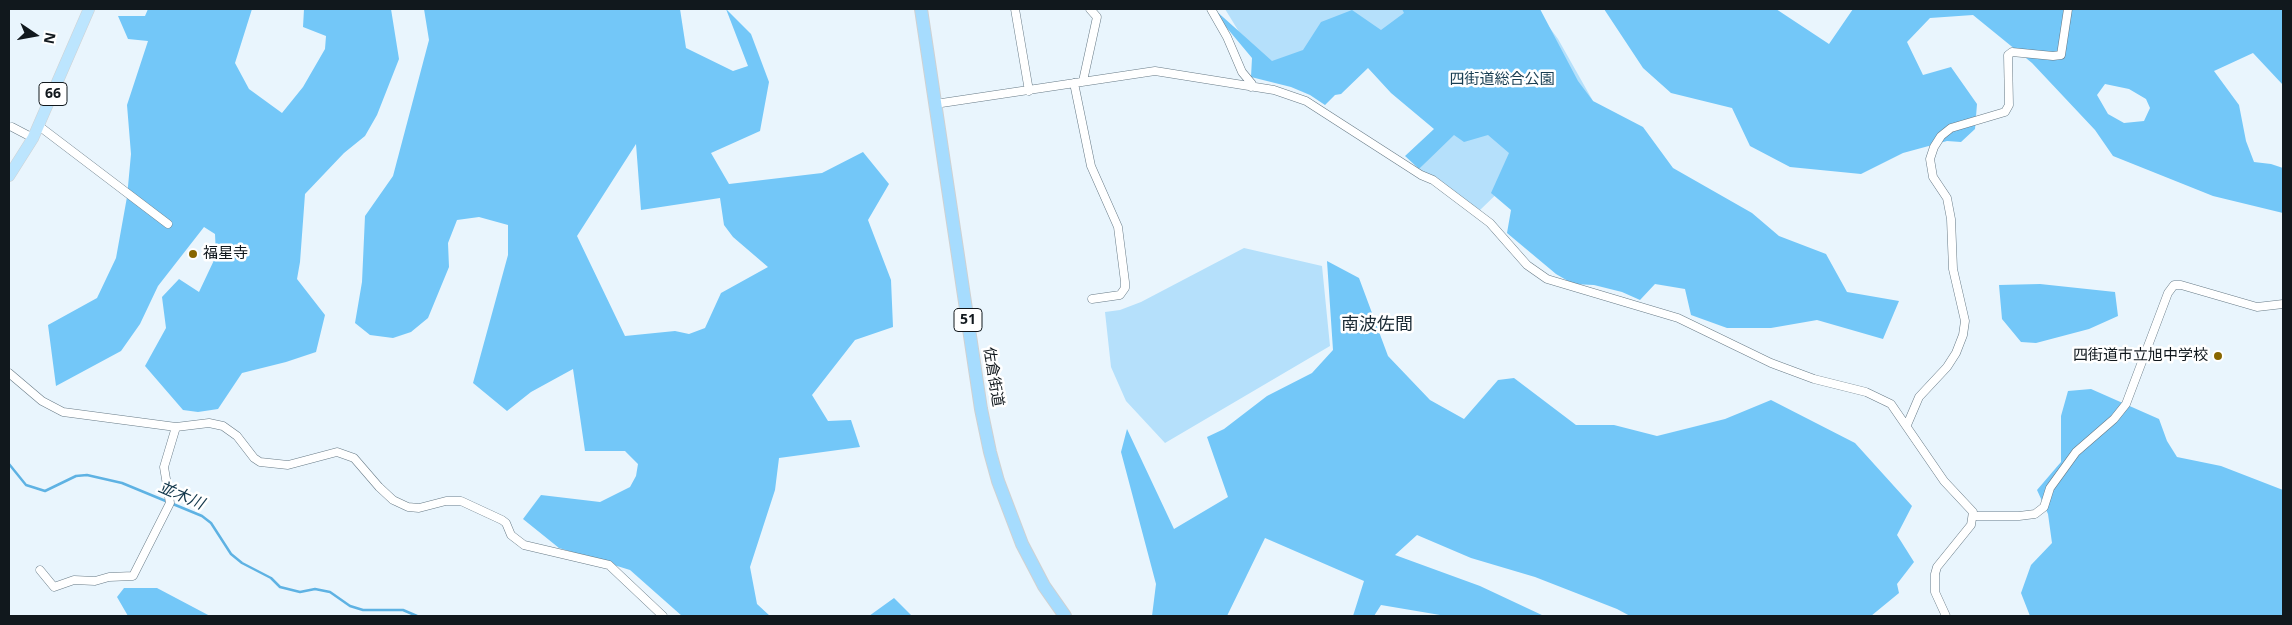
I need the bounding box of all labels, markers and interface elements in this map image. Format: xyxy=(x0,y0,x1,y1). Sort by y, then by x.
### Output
north arrow xyxy=(10,10,60,60)
text: N xyxy=(40,31,61,46)
park label: 四街道総合公園 xyxy=(1450,71,1554,89)
road number: 66 xyxy=(39,82,67,106)
place label: 福星寺 xyxy=(203,245,248,263)
marker: 福星寺 xyxy=(187,248,199,260)
road number: 51 xyxy=(954,308,982,332)
district label: 南波佐間 xyxy=(1341,314,1413,336)
street label: 佐倉街道 xyxy=(979,346,1007,408)
place label: 四街道市立旭中学校 xyxy=(2073,347,2208,365)
marker: 四街道市立旭中学校 xyxy=(2212,350,2224,362)
water label: 並木川 xyxy=(155,478,207,514)

